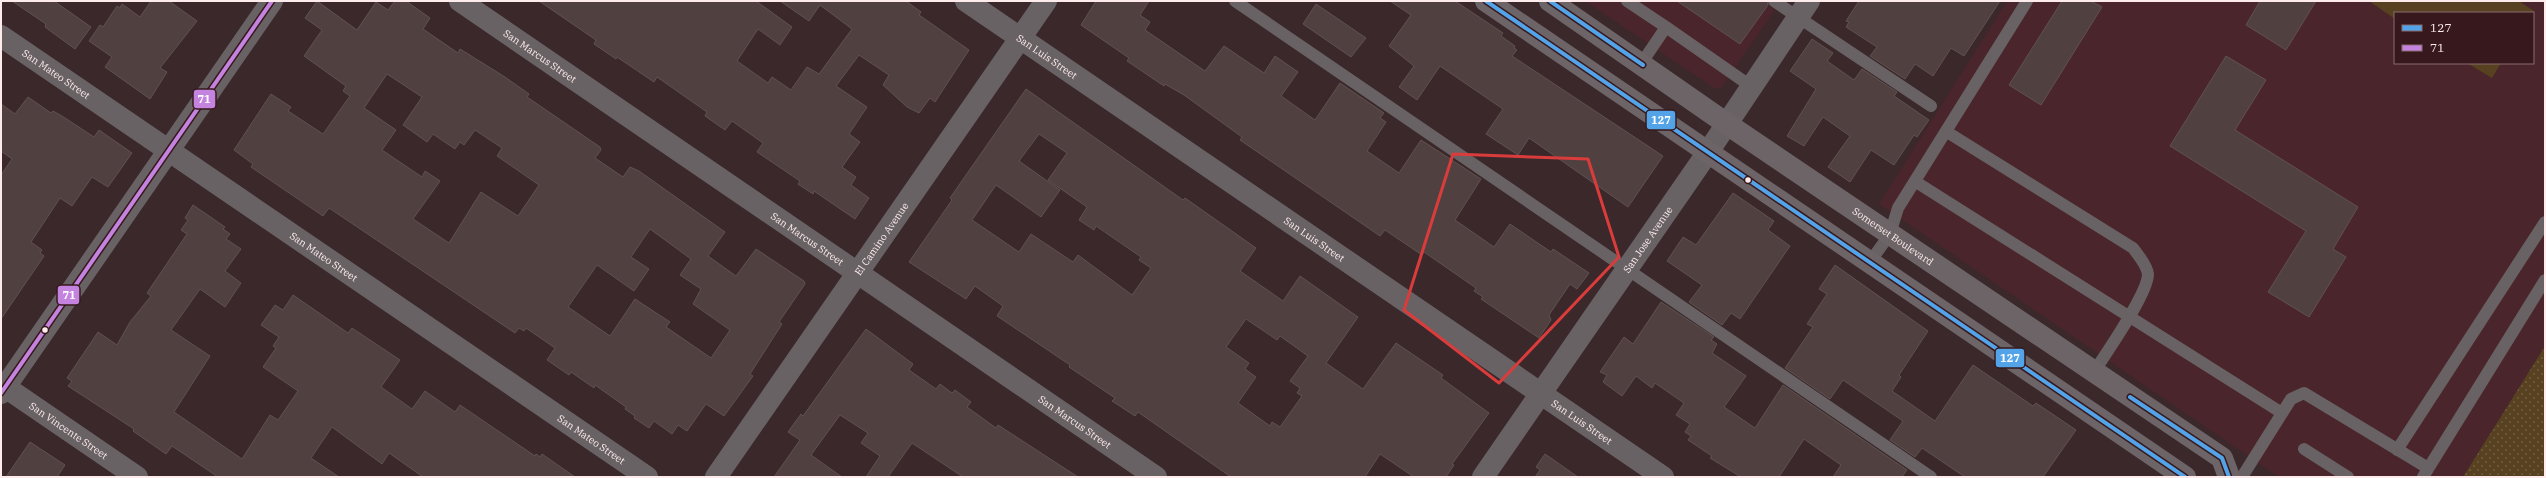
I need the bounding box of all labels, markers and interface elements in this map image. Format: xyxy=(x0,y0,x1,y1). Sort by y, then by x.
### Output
legend xyxy=(2394,12,2534,64)
text: 127 xyxy=(2430,20,2452,35)
street label: San Marcus Street xyxy=(501,27,579,86)
street label: San Luis Street xyxy=(1014,31,1080,82)
text: 71 xyxy=(2430,40,2444,55)
street label: San Mateo Street xyxy=(20,46,93,102)
line badge: 71 xyxy=(193,89,216,109)
text: 71 xyxy=(197,92,211,106)
line badge: 127 xyxy=(1646,110,1676,130)
text: 127 xyxy=(1651,113,1671,127)
unlabelled marker xyxy=(1743,175,1753,185)
street label: El Camino Avenue xyxy=(852,200,911,278)
street label: San Jose Avenue xyxy=(1620,204,1675,275)
street label: Somerset Boulevard xyxy=(1850,205,1936,269)
street label: San Marcus Street xyxy=(768,210,847,269)
street label: San Luis Street xyxy=(1281,214,1347,265)
street label: San Mateo Street xyxy=(287,229,360,285)
line badge: 71 xyxy=(57,285,80,305)
text: 71 xyxy=(62,288,76,302)
unlabelled marker xyxy=(40,325,50,335)
line badge: 127 xyxy=(1995,348,2025,368)
text: 127 xyxy=(2000,351,2020,365)
street label: San Marcus Street xyxy=(1036,392,1114,452)
street label: San Luis Street xyxy=(1549,397,1615,448)
street label: San Vincente Street xyxy=(27,399,111,462)
street label: San Mateo Street xyxy=(555,412,628,467)

